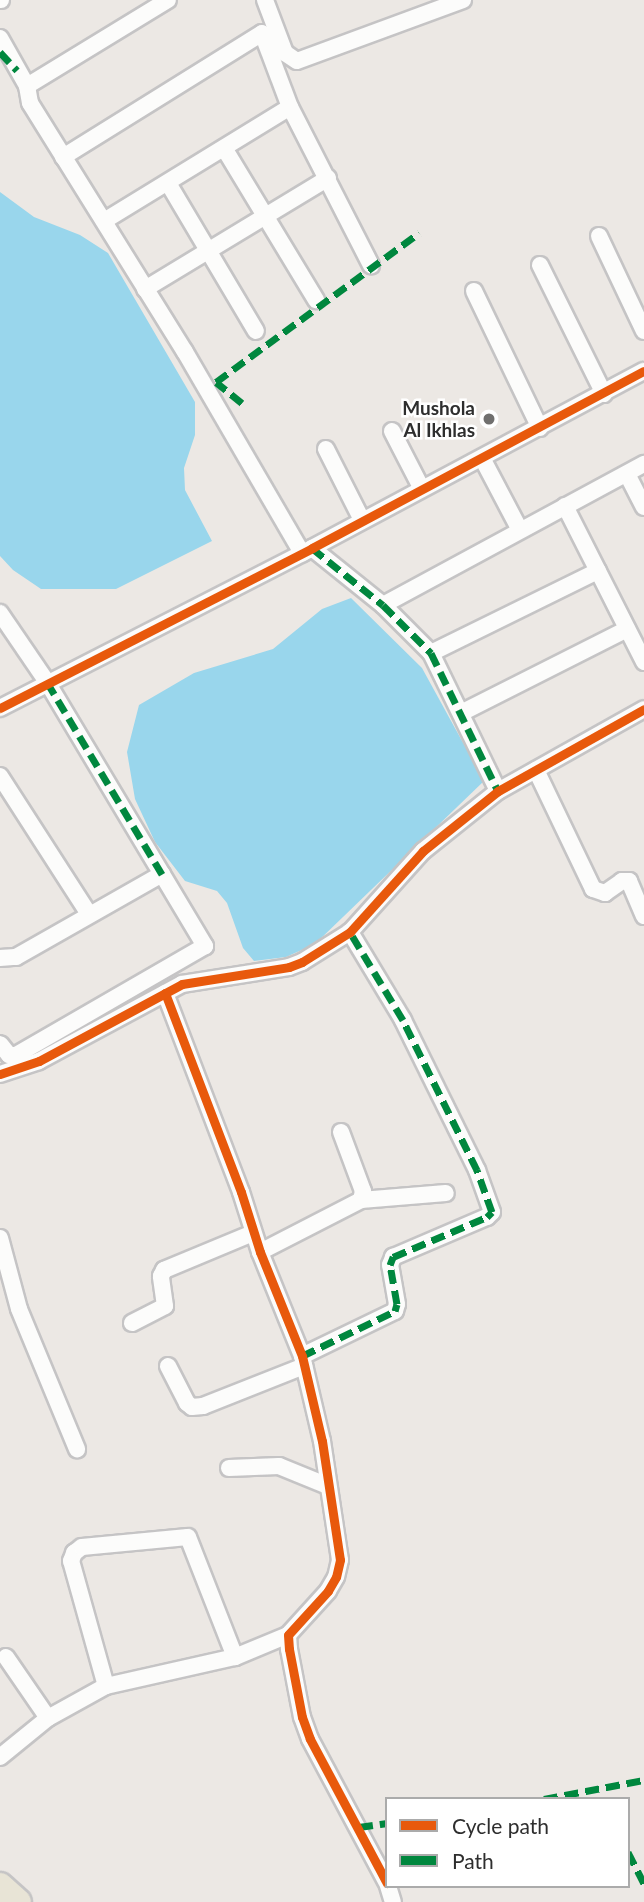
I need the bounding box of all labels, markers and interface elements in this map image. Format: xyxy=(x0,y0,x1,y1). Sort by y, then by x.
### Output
place label: Mushola Al Ikhlas xyxy=(402,397,475,441)
marker: Mushola Al Ikhlas xyxy=(481,411,497,427)
legend xyxy=(385,1797,630,1888)
text: Cycle path xyxy=(452,1813,549,1838)
text: Path xyxy=(452,1848,494,1873)

